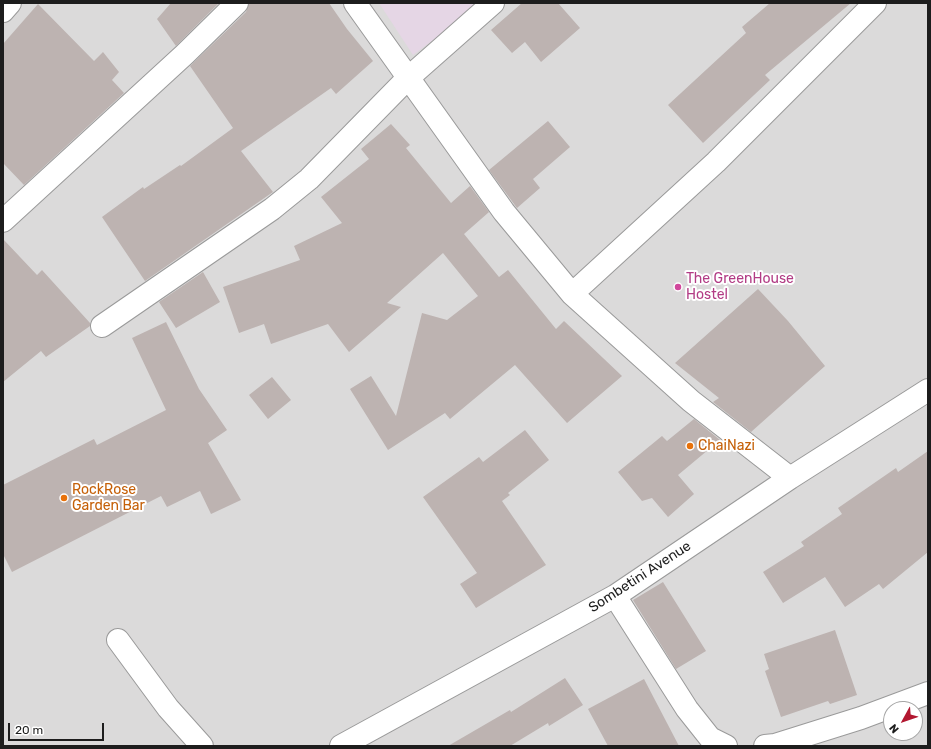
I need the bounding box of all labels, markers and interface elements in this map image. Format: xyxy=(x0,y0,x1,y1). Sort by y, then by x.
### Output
place label: The GreenHouse Hostel xyxy=(686,271,794,304)
marker: The GreenHouse Hostel xyxy=(673,282,683,292)
place label: ChaiNazi xyxy=(698,438,755,454)
marker: ChaiNazi xyxy=(685,441,695,451)
place label: RockRose Garden Bar xyxy=(72,482,145,514)
marker: RockRose Garden Bar xyxy=(59,493,69,503)
street label: Sombetini Avenue xyxy=(586,538,694,616)
north arrow xyxy=(883,701,923,741)
scale bar xyxy=(10,715,106,741)
text: N xyxy=(887,721,902,736)
text: 20 m xyxy=(15,723,43,737)

